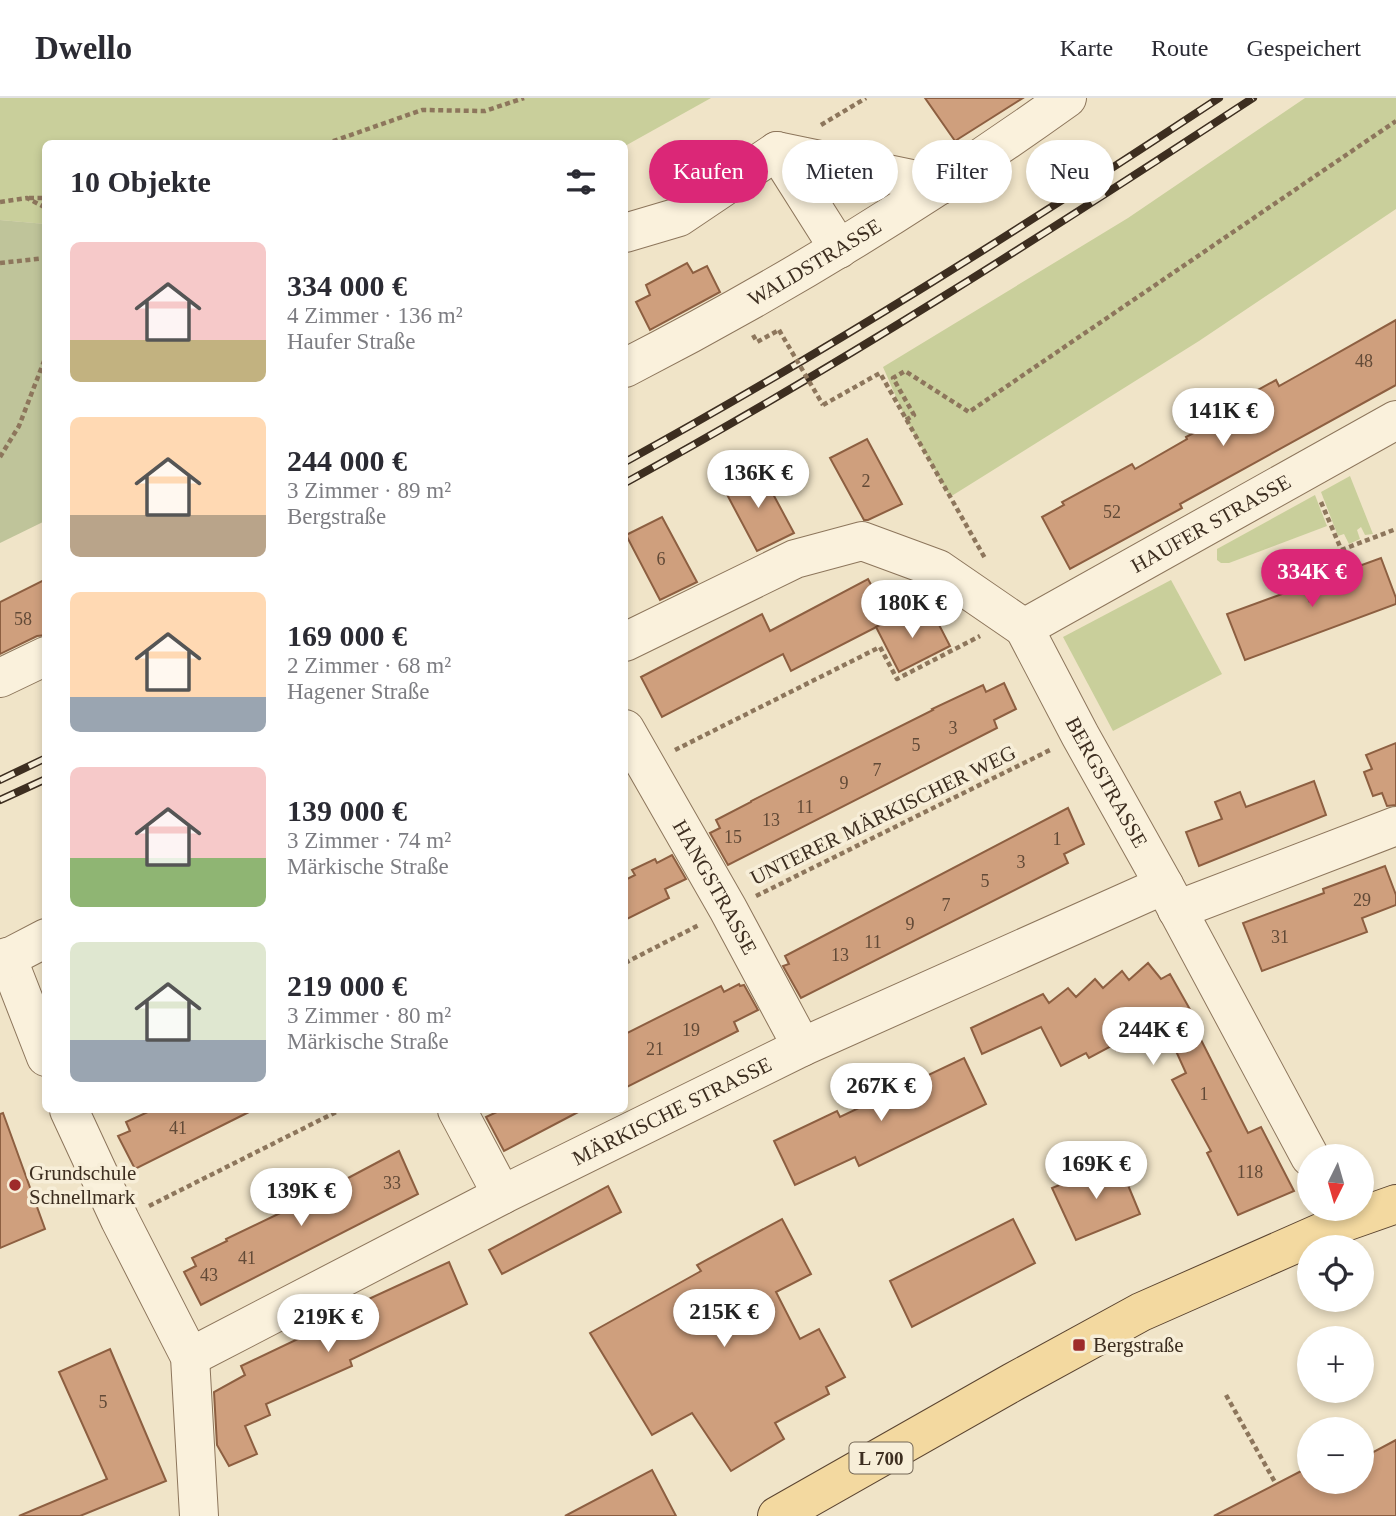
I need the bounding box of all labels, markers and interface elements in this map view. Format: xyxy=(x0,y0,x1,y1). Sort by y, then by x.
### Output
text: Dwello xyxy=(35,30,132,66)
text: Karte xyxy=(1060,35,1113,61)
text: Route xyxy=(1151,35,1208,61)
text: Gespeichert xyxy=(1246,35,1361,61)
chip: Kaufen xyxy=(649,140,768,203)
chip: Mieten xyxy=(782,140,898,203)
chip: Filter xyxy=(912,140,1012,203)
chip: Neu xyxy=(1026,140,1114,203)
icon: filters xyxy=(562,163,600,201)
text: 10 Objekte xyxy=(70,165,211,198)
street label: WALDSTRASSE xyxy=(744,214,885,311)
text: 334 000 € xyxy=(287,269,407,302)
icon: home xyxy=(126,270,210,354)
text: 4 Zimmer · 136 m² xyxy=(287,303,463,328)
text: Haufer Straße xyxy=(287,329,415,354)
house number: 48 xyxy=(1355,351,1373,371)
pin: 141K € xyxy=(1166,388,1280,448)
text: 141K € xyxy=(1188,398,1258,423)
text: 244 000 € xyxy=(287,444,407,477)
icon: home xyxy=(126,445,210,529)
pin: 136K € xyxy=(701,450,815,510)
text: 136K € xyxy=(723,460,793,485)
street label: HAUFER STRASSE xyxy=(1127,469,1295,578)
house number: 2 xyxy=(862,471,871,491)
text: 3 Zimmer · 89 m² xyxy=(287,478,451,503)
house number: 52 xyxy=(1103,502,1121,522)
text: Bergstraße xyxy=(287,504,386,529)
house number: 6 xyxy=(657,549,666,569)
pin: 334K € xyxy=(1255,550,1369,609)
text: 334K € xyxy=(1277,559,1347,584)
pin: 180K € xyxy=(855,580,969,640)
text: 180K € xyxy=(877,590,947,615)
house number: 58 xyxy=(14,609,32,629)
text: 169 000 € xyxy=(287,619,407,652)
icon: home xyxy=(126,620,210,704)
text: 2 Zimmer · 68 m² xyxy=(287,653,451,678)
text: Hagener Straße xyxy=(287,679,429,704)
street label: BERGSTRASSE xyxy=(1061,713,1153,852)
house number: 3 xyxy=(949,718,958,738)
house number: 5 xyxy=(912,735,921,755)
street label: UNTERER MÄRKISCHER WEG xyxy=(746,740,1020,890)
house number: 7 xyxy=(873,760,882,780)
house number: 9 xyxy=(840,773,849,793)
text: 139 000 € xyxy=(287,794,407,827)
icon: home xyxy=(126,795,210,879)
house number: 11 xyxy=(796,797,814,817)
house number: 13 xyxy=(762,810,780,830)
street label: HANGSTRASSE xyxy=(668,816,762,959)
house number: 15 xyxy=(724,827,742,847)
text: 3 Zimmer · 74 m² xyxy=(287,828,451,853)
house number: 1 xyxy=(1053,829,1062,849)
house number: 3 xyxy=(1017,852,1026,872)
text: Märkische Straße xyxy=(287,854,449,879)
house number: 5 xyxy=(981,871,990,891)
house number: 29 xyxy=(1353,890,1371,910)
house number: 7 xyxy=(942,895,951,915)
house number: 9 xyxy=(906,914,915,934)
house number: 31 xyxy=(1271,927,1289,947)
house number: 11 xyxy=(864,932,882,952)
house number: 13 xyxy=(831,945,849,965)
text: 219 000 € xyxy=(287,969,407,1002)
icon: home xyxy=(126,970,210,1054)
text: 3 Zimmer · 80 m² xyxy=(287,1003,451,1028)
pin: 244K € xyxy=(1096,1007,1210,1067)
text: 244K € xyxy=(1118,1017,1188,1042)
house number: 19 xyxy=(682,1020,700,1040)
text: Märkische Straße xyxy=(287,1029,449,1054)
house number: 21 xyxy=(646,1039,664,1059)
street label: MÄRKISCHE STRASSE xyxy=(568,1052,775,1170)
pin: 267K € xyxy=(824,1063,938,1123)
text: 267K € xyxy=(846,1073,916,1098)
house number: 1 xyxy=(1200,1084,1209,1104)
house number: 41 xyxy=(169,1118,187,1138)
pin: 169K € xyxy=(1039,1142,1153,1201)
north arrow xyxy=(1297,1144,1374,1222)
map controls xyxy=(1297,1144,1374,1494)
text: 169K € xyxy=(1061,1151,1131,1176)
place label: Grundschule Schnellmark xyxy=(29,1161,136,1209)
house number: 118 xyxy=(1237,1162,1263,1182)
pin: 139K € xyxy=(244,1168,358,1228)
house number: 33 xyxy=(383,1173,401,1193)
marker: Grundschule Schnellmark xyxy=(7,1177,23,1193)
text: 139K € xyxy=(266,1178,336,1203)
button: locate xyxy=(1297,1235,1374,1312)
house number: 41 xyxy=(238,1248,256,1268)
house number: 43 xyxy=(200,1265,218,1285)
pin: 215K € xyxy=(667,1290,781,1349)
pin: 219K € xyxy=(271,1294,385,1354)
text: 215K € xyxy=(689,1299,759,1324)
text: 219K € xyxy=(293,1304,363,1329)
button: + xyxy=(1297,1326,1374,1403)
place label: Bergstraße xyxy=(1093,1333,1184,1357)
marker: Bergstraße xyxy=(1071,1337,1087,1353)
house number: 5 xyxy=(99,1392,108,1412)
button: − xyxy=(1297,1417,1374,1494)
road number: L 700 xyxy=(850,1442,912,1474)

